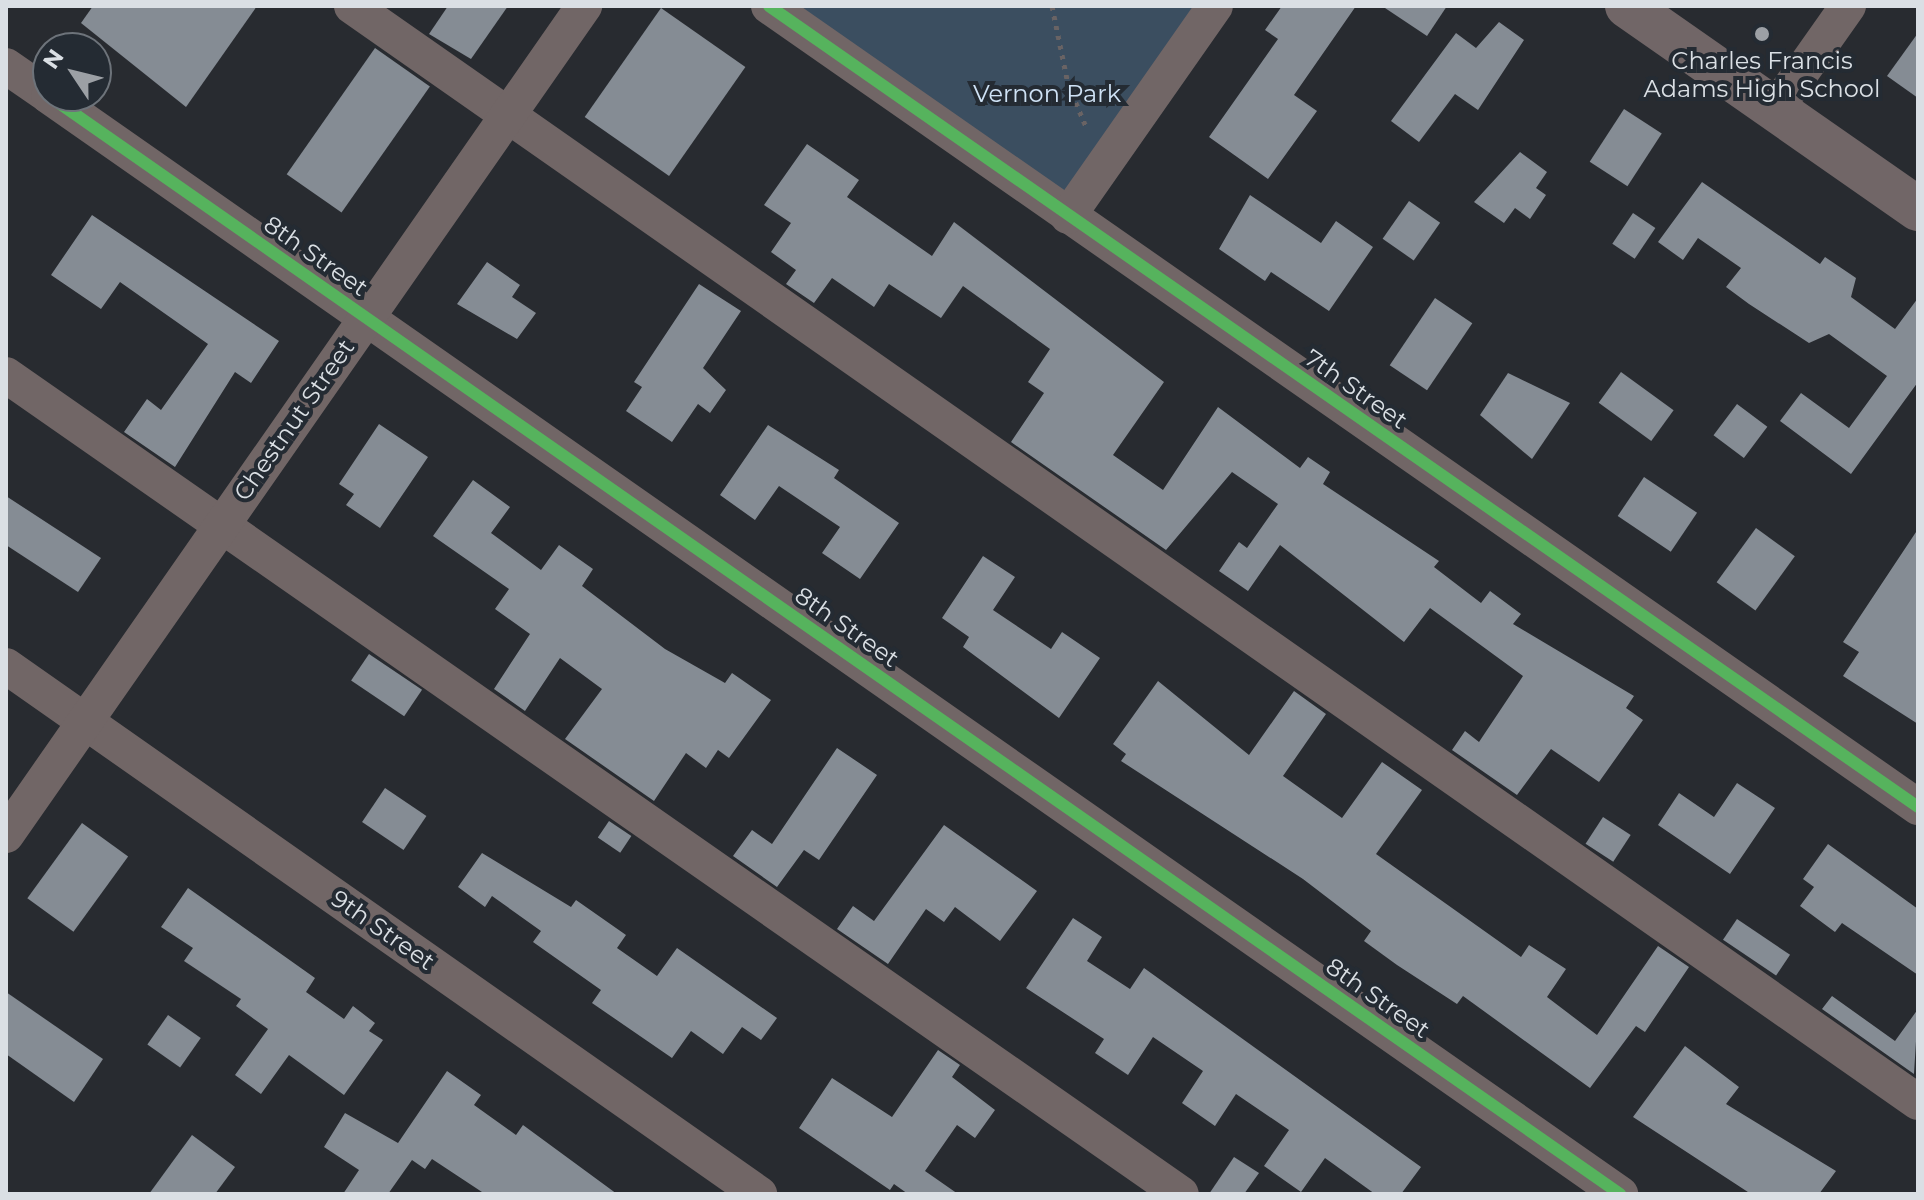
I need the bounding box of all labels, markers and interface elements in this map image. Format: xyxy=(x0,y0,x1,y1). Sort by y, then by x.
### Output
marker: Charles Francis Adams High School xyxy=(1753,25,1771,43)
north arrow xyxy=(32,32,112,112)
text: N xyxy=(37,44,70,74)
place label: Charles Francis Adams High School xyxy=(1644,47,1880,103)
park label: Vernon Park xyxy=(973,80,1121,108)
street label: 8th Street xyxy=(259,210,373,302)
street label: Chestnut Street xyxy=(228,334,360,506)
street label: 7th Street xyxy=(1299,343,1413,435)
street label: 8th Street xyxy=(790,581,904,673)
street label: 9th Street xyxy=(326,884,440,976)
street label: 8th Street xyxy=(1321,952,1435,1044)

